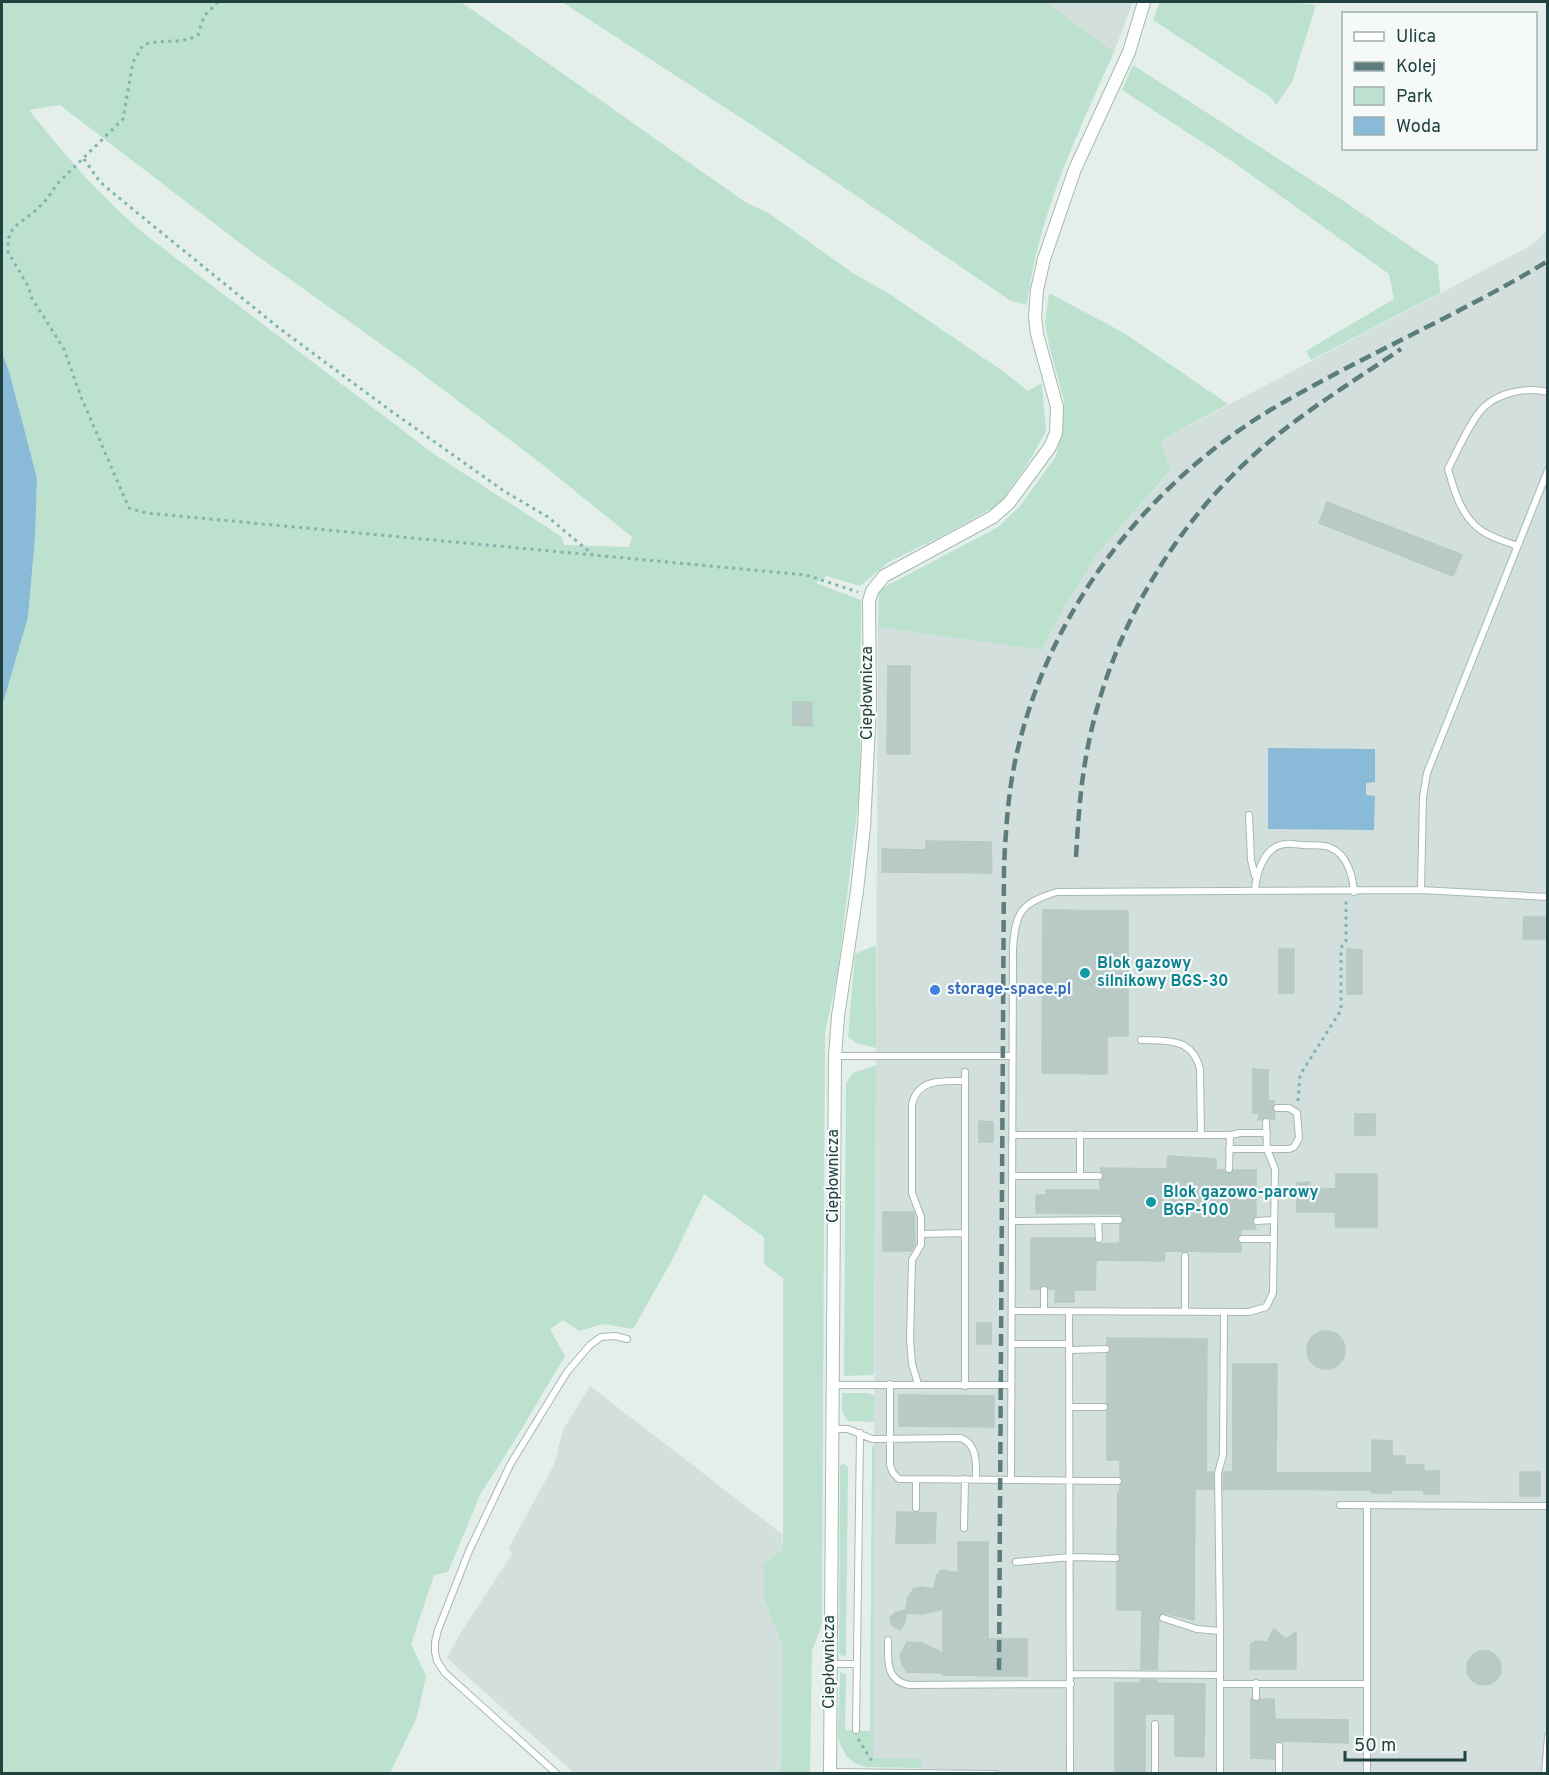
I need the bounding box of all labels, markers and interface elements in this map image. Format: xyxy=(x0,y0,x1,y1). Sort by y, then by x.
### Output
legend xyxy=(1342,12,1537,150)
text: Ulica xyxy=(1396,26,1436,49)
text: Kolej xyxy=(1396,56,1436,79)
text: Park xyxy=(1396,86,1433,109)
text: Woda xyxy=(1396,116,1441,139)
street label: Ciepłownicza xyxy=(858,646,878,740)
place label: Blok gazowy silnikowy BGS-30 xyxy=(1097,954,1229,992)
marker: Blok gazowy silnikowy BGS-30 xyxy=(1078,966,1092,980)
place label: storage-space.pl xyxy=(947,980,1071,1000)
marker: storage-space.pl xyxy=(928,983,942,997)
street label: Ciepłownicza xyxy=(824,1129,844,1223)
place label: Blok gazowo-parowy BGP-100 xyxy=(1163,1183,1319,1221)
marker: Blok gazowo-parowy BGP-100 xyxy=(1144,1195,1158,1209)
street label: Ciepłownicza xyxy=(820,1615,840,1709)
scale bar xyxy=(1345,1724,1465,1762)
text: 50 m xyxy=(1354,1735,1396,1758)

